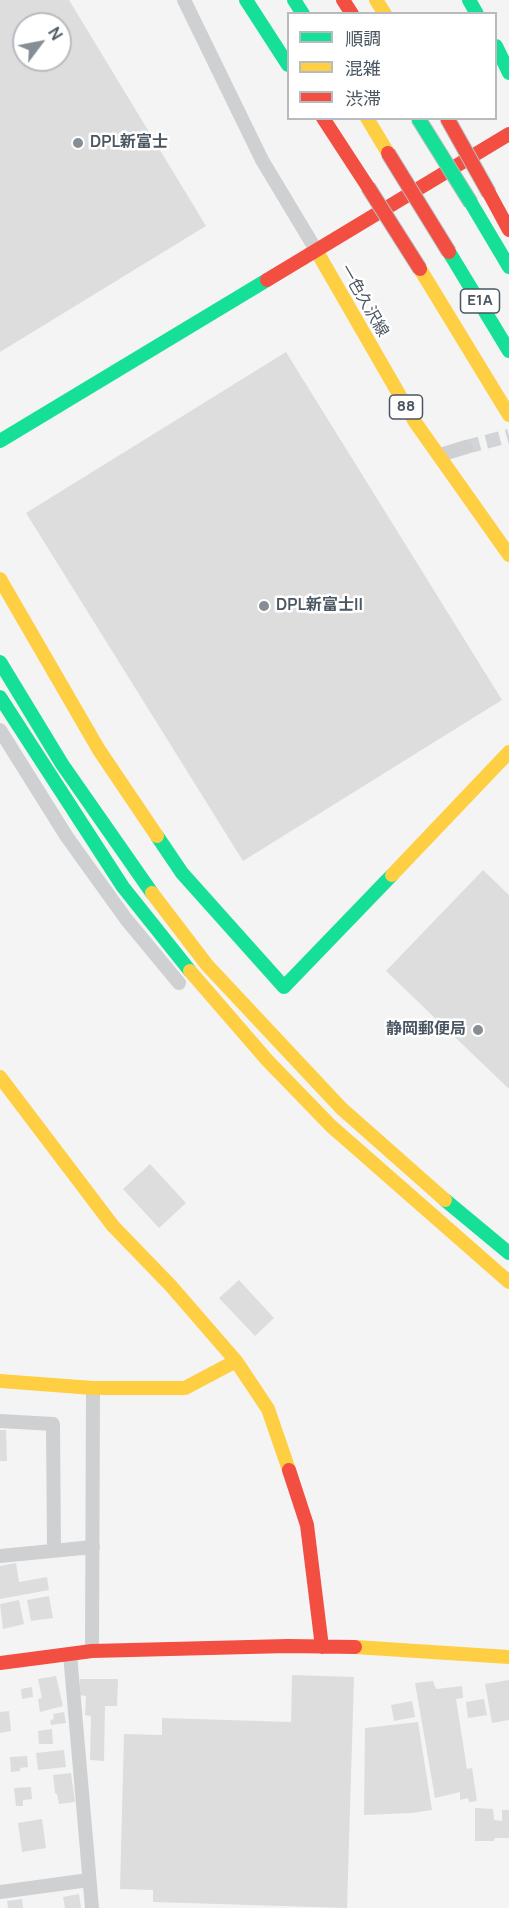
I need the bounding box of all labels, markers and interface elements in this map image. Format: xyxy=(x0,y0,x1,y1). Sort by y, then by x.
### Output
north arrow xyxy=(12,12,72,72)
legend xyxy=(287,12,497,120)
text: N xyxy=(43,23,68,44)
text: 順調 xyxy=(345,26,381,50)
text: 混雑 xyxy=(345,56,381,80)
text: 渋滞 xyxy=(345,86,381,110)
place label: DPL新富士 xyxy=(90,133,168,153)
marker: DPL新富士 xyxy=(71,136,85,150)
street label: 一色久沢線 xyxy=(336,262,392,340)
road number: E1A xyxy=(460,289,500,313)
road number: 88 xyxy=(390,395,422,419)
place label: DPL新富士II xyxy=(276,596,363,616)
marker: DPL新富士II xyxy=(257,599,271,613)
place label: 静岡郵便局 xyxy=(386,1020,466,1040)
marker: 静岡郵便局 xyxy=(471,1023,485,1037)

